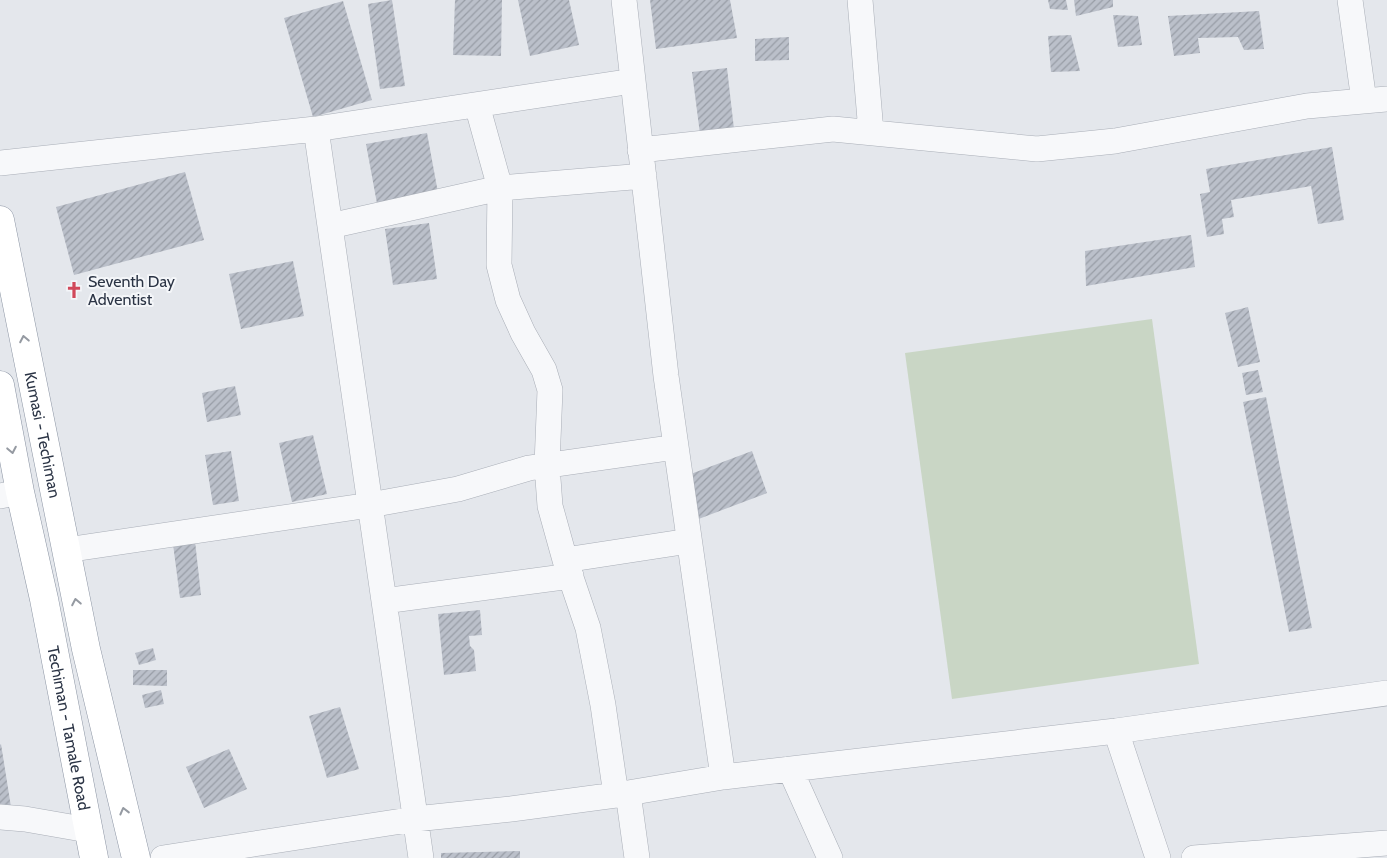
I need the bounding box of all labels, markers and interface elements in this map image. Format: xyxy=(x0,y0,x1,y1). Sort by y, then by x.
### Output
place label: Seventh Day Adventist xyxy=(88,272,175,309)
church icon: Seventh Day Adventist xyxy=(64,280,84,300)
one-way arrow xyxy=(19,335,29,344)
street label: Kumasi - Techiman xyxy=(21,370,64,500)
one-way arrow xyxy=(7,445,17,454)
one-way arrow xyxy=(71,597,82,606)
street label: Techiman - Tamale Road xyxy=(43,645,94,812)
one-way arrow xyxy=(119,806,130,815)

